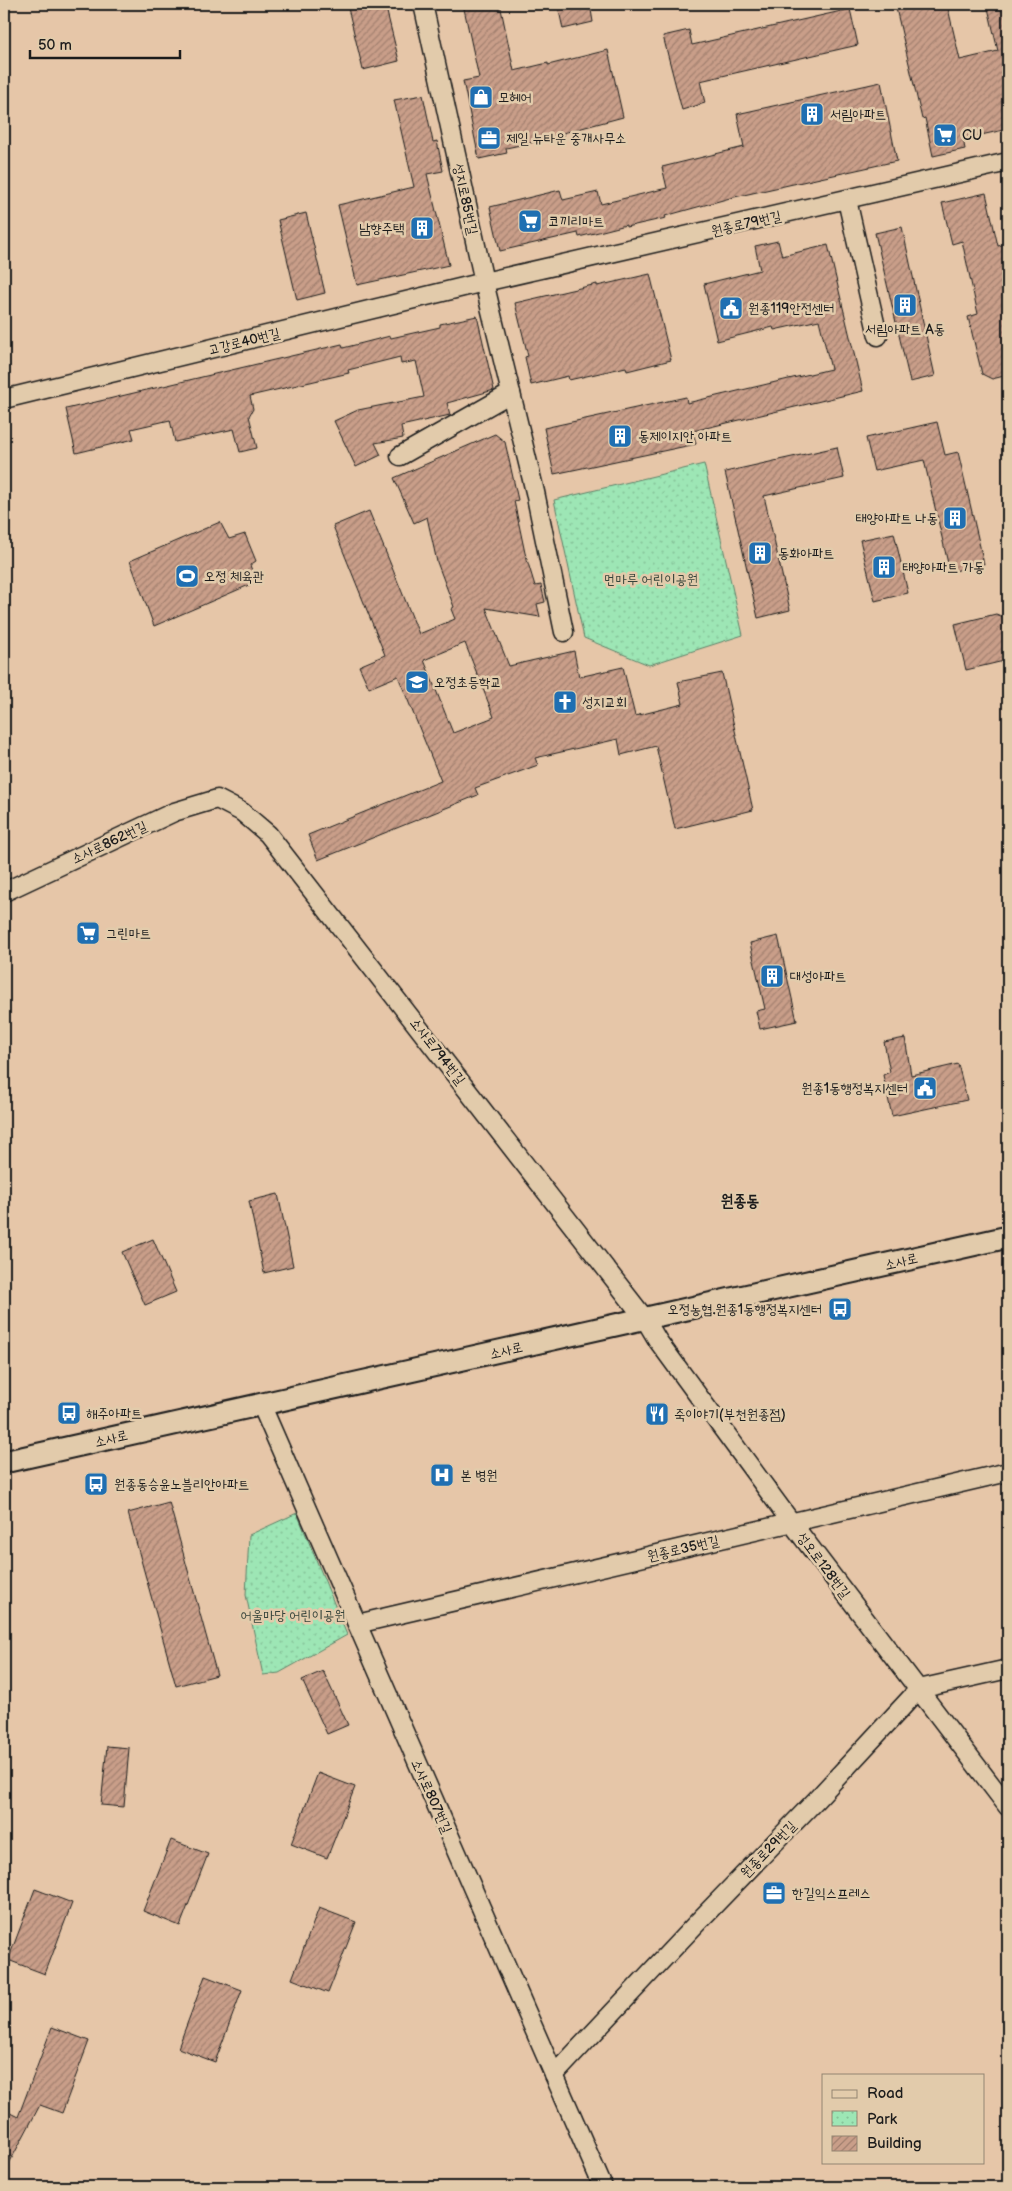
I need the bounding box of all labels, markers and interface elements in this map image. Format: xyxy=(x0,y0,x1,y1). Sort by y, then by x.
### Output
scale bar xyxy=(30,28,180,60)
text: 50 m xyxy=(38,36,72,55)
shop icon: 모헤어 xyxy=(468,84,494,110)
place label: 모헤어 xyxy=(498,89,532,106)
building icon: 서림아파트 xyxy=(799,101,825,127)
place label: 서림아파트 xyxy=(830,106,886,123)
supermarket icon: CU xyxy=(932,122,958,148)
office icon: 제일 뉴타운 중개사무소 xyxy=(476,125,502,151)
place label: CU xyxy=(962,127,982,144)
place label: 제일 뉴타운 중개사무소 xyxy=(506,130,626,147)
street label: 성지로85번길 xyxy=(450,162,482,237)
street label: 원종로79번길 xyxy=(709,207,783,240)
supermarket icon: 코끼리마트 xyxy=(517,208,543,234)
place label: 코끼리마트 xyxy=(548,213,604,230)
building icon: 남향주택 xyxy=(409,215,435,241)
place label: 남향주택 xyxy=(359,220,404,237)
building icon: 서림아파트 A동 xyxy=(892,292,918,318)
public building icon: 원종119안전센터 xyxy=(718,295,744,321)
place label: 원종119안전센터 xyxy=(748,300,835,317)
place label: 서림아파트 A동 xyxy=(865,321,945,338)
street label: 고강로40번길 xyxy=(207,324,282,359)
building icon: 동제이지안 아파트 xyxy=(607,423,633,449)
place label: 동제이지안 아파트 xyxy=(638,428,732,445)
building icon: 태양아파트 나동 xyxy=(942,505,968,531)
place label: 태양아파트 나동 xyxy=(855,510,938,527)
building icon: 동화아파트 xyxy=(747,540,773,566)
place label: 동화아파트 xyxy=(778,545,834,562)
building icon: 태양아파트 가동 xyxy=(871,554,897,580)
place label: 태양아파트 가동 xyxy=(902,559,985,576)
sports icon: 오정 체육관 xyxy=(174,563,200,589)
place label: 오정 체육관 xyxy=(204,568,264,585)
park label: 먼마루 어린이공원 xyxy=(604,571,698,588)
school or university icon: 오정초등학교 xyxy=(404,669,430,695)
place label: 오정초등학교 xyxy=(434,674,502,691)
church icon: 성지교회 xyxy=(552,689,578,715)
place label: 성지교회 xyxy=(582,694,627,711)
street label: 소사로862번길 xyxy=(69,817,150,867)
supermarket icon: 그린마트 xyxy=(75,920,101,946)
place label: 그린마트 xyxy=(106,925,151,942)
building icon: 대성아파트 xyxy=(759,963,785,989)
place label: 대성아파트 xyxy=(790,968,846,985)
street label: 소사로794번길 xyxy=(406,1015,469,1089)
public building icon: 원종1동행정복지센터 xyxy=(912,1075,938,1101)
place label: 원종1동행정복지센터 xyxy=(801,1080,908,1097)
district label: 원종동 xyxy=(721,1192,759,1211)
street label: 소사로 xyxy=(883,1249,919,1274)
bus stop icon: 오정농협.원종1동행정복지센터 xyxy=(827,1296,853,1322)
place label: 오정농협.원종1동행정복지센터 xyxy=(667,1301,822,1318)
street label: 소사로 xyxy=(488,1338,524,1363)
bus stop icon: 해주아파트 xyxy=(56,1400,82,1426)
restaurant icon: 죽이야기(부천원종점) xyxy=(644,1401,670,1427)
place label: 해주아파트 xyxy=(86,1405,142,1422)
place label: 죽이야기(부천원종점) xyxy=(674,1406,786,1423)
street label: 소사로 xyxy=(93,1426,129,1451)
hospital icon: 본 병원 xyxy=(429,1462,455,1488)
place label: 본 병원 xyxy=(460,1467,498,1484)
bus stop icon: 원종동승윤노블리안아파트 xyxy=(83,1471,109,1497)
place label: 원종동승윤노블리안아파트 xyxy=(114,1476,249,1493)
street label: 성오로128번길 xyxy=(793,1529,854,1602)
street label: 원종로35번길 xyxy=(646,1532,721,1565)
park label: 어울마당 어린이공원 xyxy=(240,1607,346,1624)
street label: 소사로807번길 xyxy=(408,1756,456,1837)
street label: 원종로29번길 xyxy=(737,1817,800,1881)
office icon: 한길익스프레스 xyxy=(761,1880,787,1906)
place label: 한길익스프레스 xyxy=(792,1885,871,1902)
legend xyxy=(822,2074,984,2164)
text: Road xyxy=(867,2084,903,2103)
text: Park xyxy=(867,2110,898,2129)
text: Building xyxy=(867,2134,922,2153)

